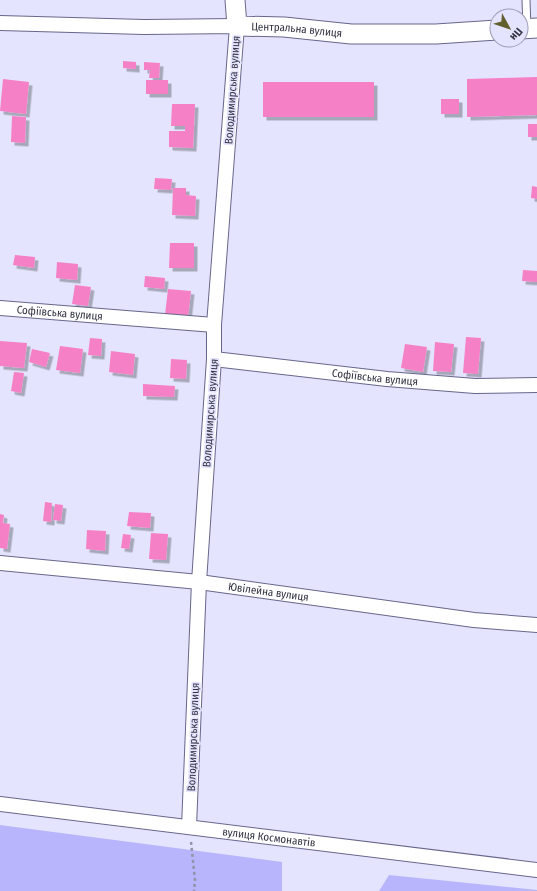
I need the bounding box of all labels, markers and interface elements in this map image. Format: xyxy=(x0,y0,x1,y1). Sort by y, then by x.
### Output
north arrow xyxy=(489,8,529,48)
street label: Центральна вулиця xyxy=(251,20,343,40)
text: Пн xyxy=(507,25,525,43)
street label: Володимирська вулиця xyxy=(222,35,243,145)
street label: Софіївська вулиця xyxy=(16,303,103,323)
street label: Володимирська вулиця xyxy=(200,358,221,468)
street label: Софіївська вулиця xyxy=(331,367,418,388)
street label: Ювілейна вулиця xyxy=(227,580,309,604)
street label: Володимирська вулиця xyxy=(185,682,202,792)
street label: вулиця Космонавтів xyxy=(222,825,316,850)

